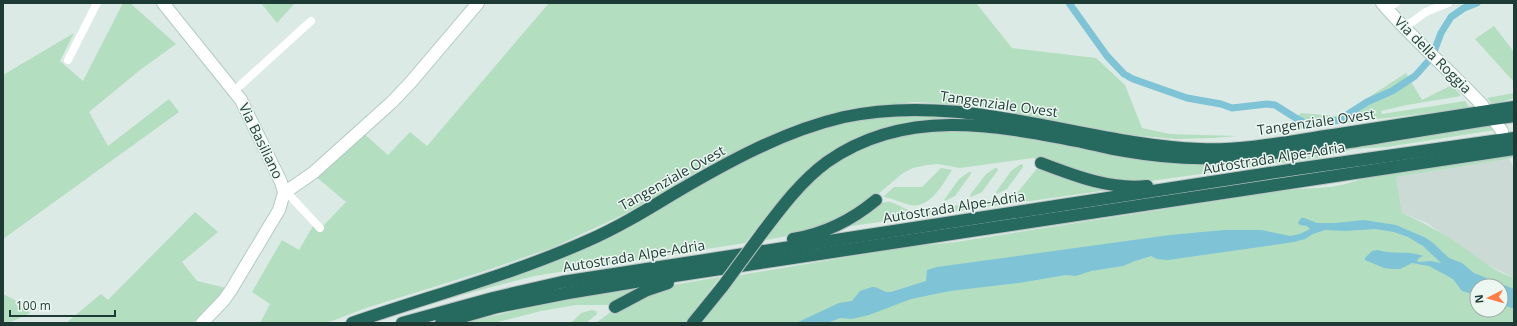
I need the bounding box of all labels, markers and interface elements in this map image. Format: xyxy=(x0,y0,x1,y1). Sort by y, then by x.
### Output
street label: Via della Roggia xyxy=(1391,12,1476,97)
street label: Tangenziale Ovest xyxy=(939,86,1059,121)
street label: Via Basiliano xyxy=(235,100,288,182)
street label: Tangenziale Ovest xyxy=(1256,104,1376,139)
street label: Autostrada Alpe-Adria xyxy=(1201,137,1346,178)
street label: Tangenziale Ovest xyxy=(615,141,728,215)
street label: Autostrada Alpe-Adria xyxy=(881,186,1026,227)
street label: Autostrada Alpe-Adria xyxy=(561,235,706,276)
north arrow xyxy=(1469,278,1509,318)
scale bar xyxy=(10,292,115,318)
text: N xyxy=(1471,294,1486,304)
text: 100 m xyxy=(16,297,51,314)

